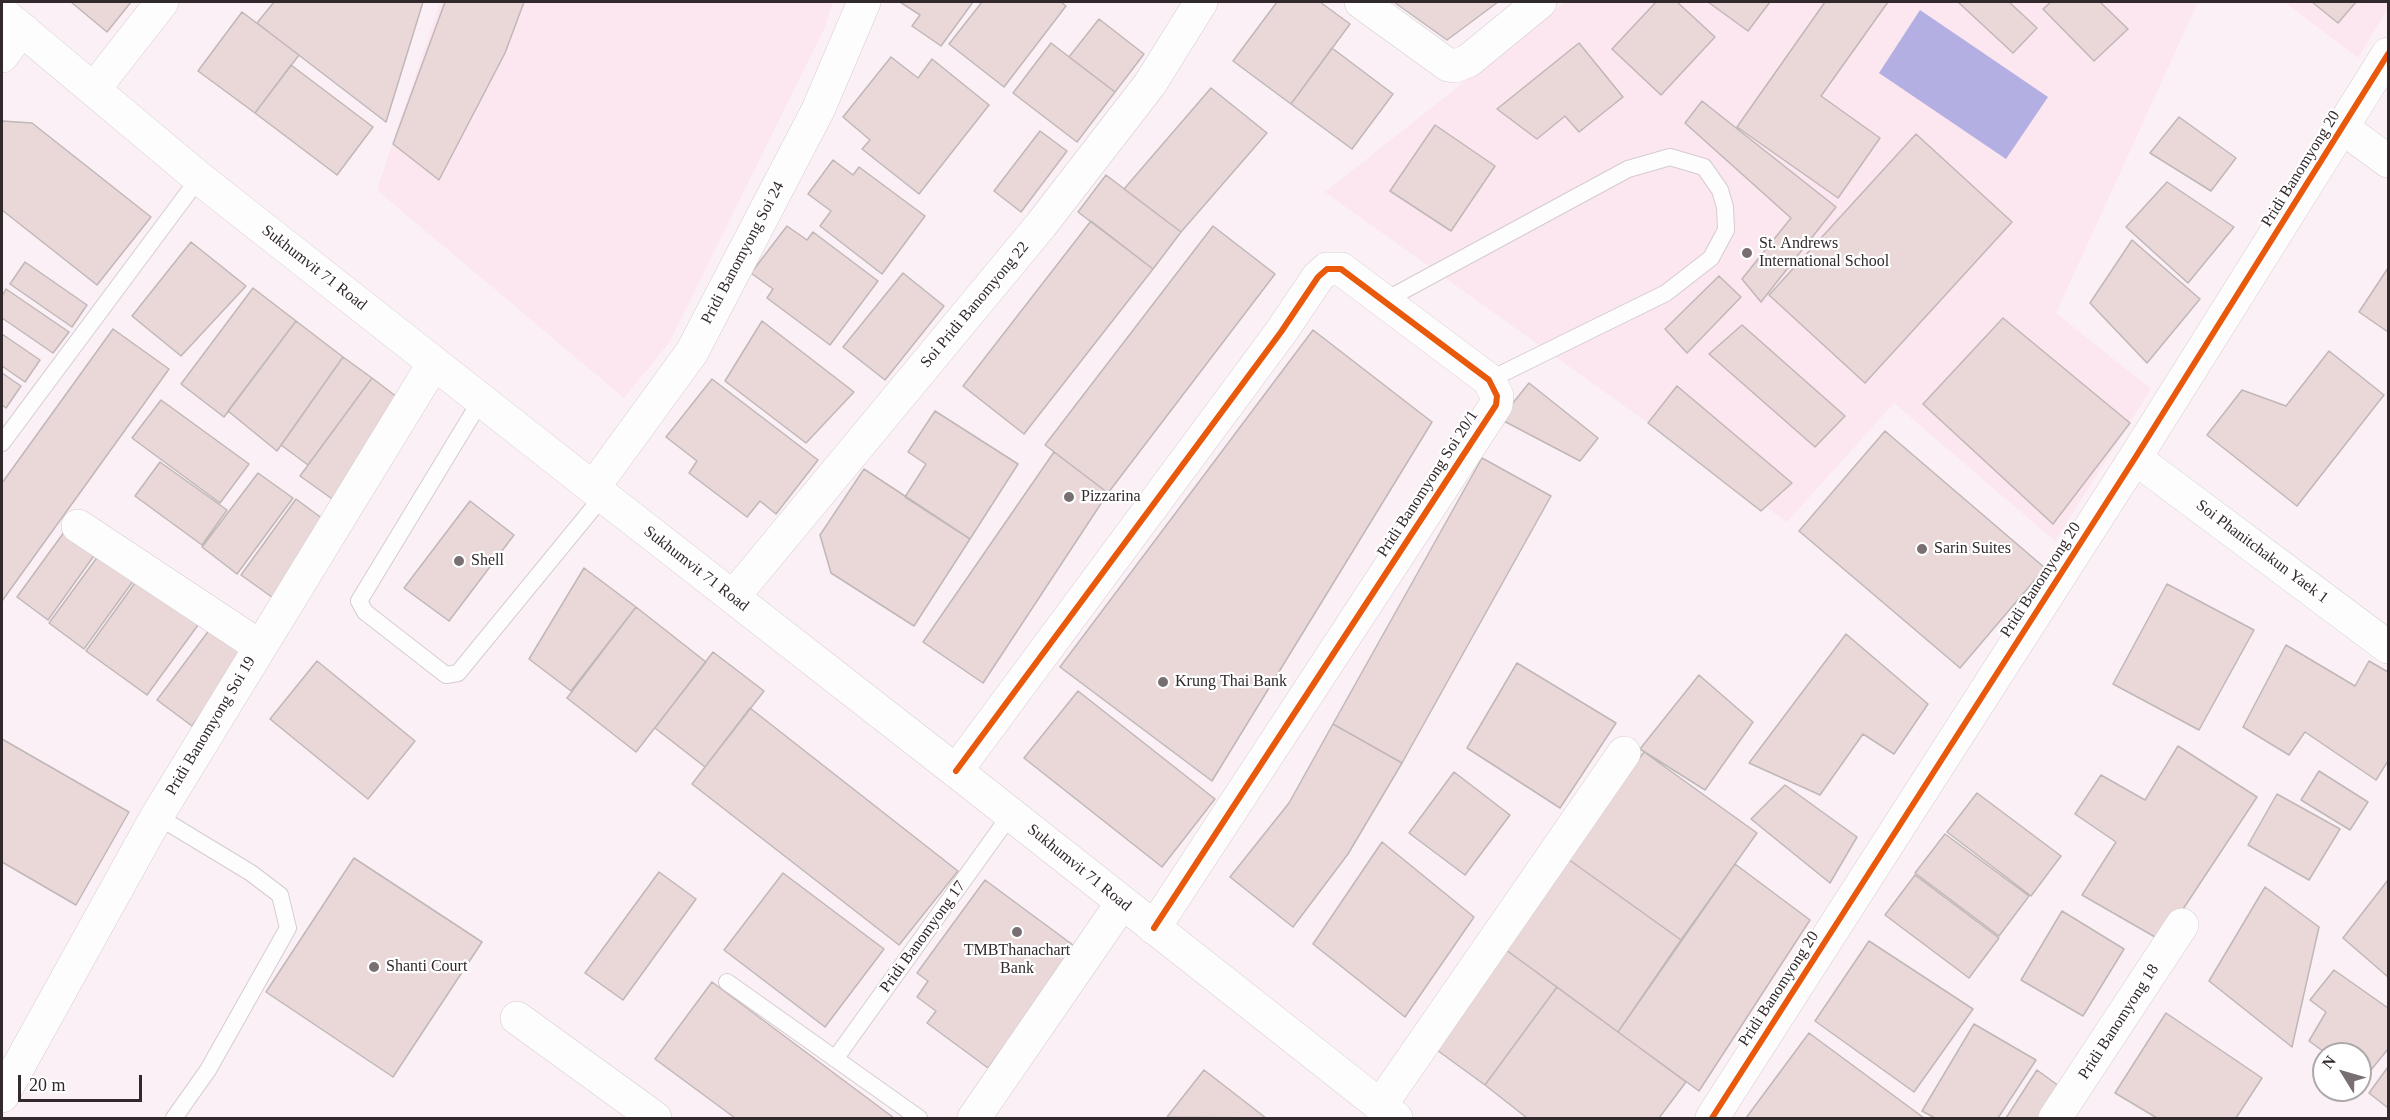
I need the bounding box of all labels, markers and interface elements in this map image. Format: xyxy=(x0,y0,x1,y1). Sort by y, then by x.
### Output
street label: Pridi Banomyong 20 xyxy=(2258,107,2344,231)
street label: Pridi Banomyong Soi 24 xyxy=(697,178,789,328)
street label: Sukhumvit 71 Road xyxy=(258,221,370,315)
place label: St. Andrews International School xyxy=(1759,234,1889,272)
street label: Soi Pridi Banomyong 22 xyxy=(917,238,1033,372)
marker: St. Andrews International School xyxy=(1740,246,1754,260)
street label: Pridi Banomyong Soi 20/1 xyxy=(1373,407,1483,561)
place label: Pizzarina xyxy=(1081,487,1141,507)
marker: Pizzarina xyxy=(1062,490,1076,504)
street label: Soi Phanitchakun Yaek 1 xyxy=(2192,496,2332,608)
street label: Pridi Banomyong 20 xyxy=(1997,519,2085,641)
street label: Sukhumvit 71 Road xyxy=(640,522,752,616)
place label: Sarin Suites xyxy=(1934,539,2011,559)
marker: Sarin Suites xyxy=(1915,542,1929,556)
place label: Shell xyxy=(471,551,504,571)
marker: Shell xyxy=(452,554,466,568)
street label: Pridi Banomyong Soi 19 xyxy=(162,653,260,799)
place label: Krung Thai Bank xyxy=(1175,672,1287,692)
marker: Krung Thai Bank xyxy=(1156,675,1170,689)
street label: Sukhumvit 71 Road xyxy=(1023,820,1135,916)
street label: Pridi Banomyong 17 xyxy=(876,877,970,997)
marker: TMBThanachart Bank xyxy=(1010,925,1024,939)
street label: Pridi Banomyong 20 xyxy=(1735,928,1823,1050)
place label: TMBThanachart Bank xyxy=(964,941,1070,979)
place label: Shanti Court xyxy=(386,957,467,977)
marker: Shanti Court xyxy=(367,960,381,974)
street label: Pridi Banomyong 18 xyxy=(2075,961,2163,1083)
north arrow xyxy=(2312,1042,2372,1102)
text: N xyxy=(2319,1052,2339,1072)
scale bar xyxy=(21,1063,146,1101)
text: 20 m xyxy=(29,1075,66,1095)

